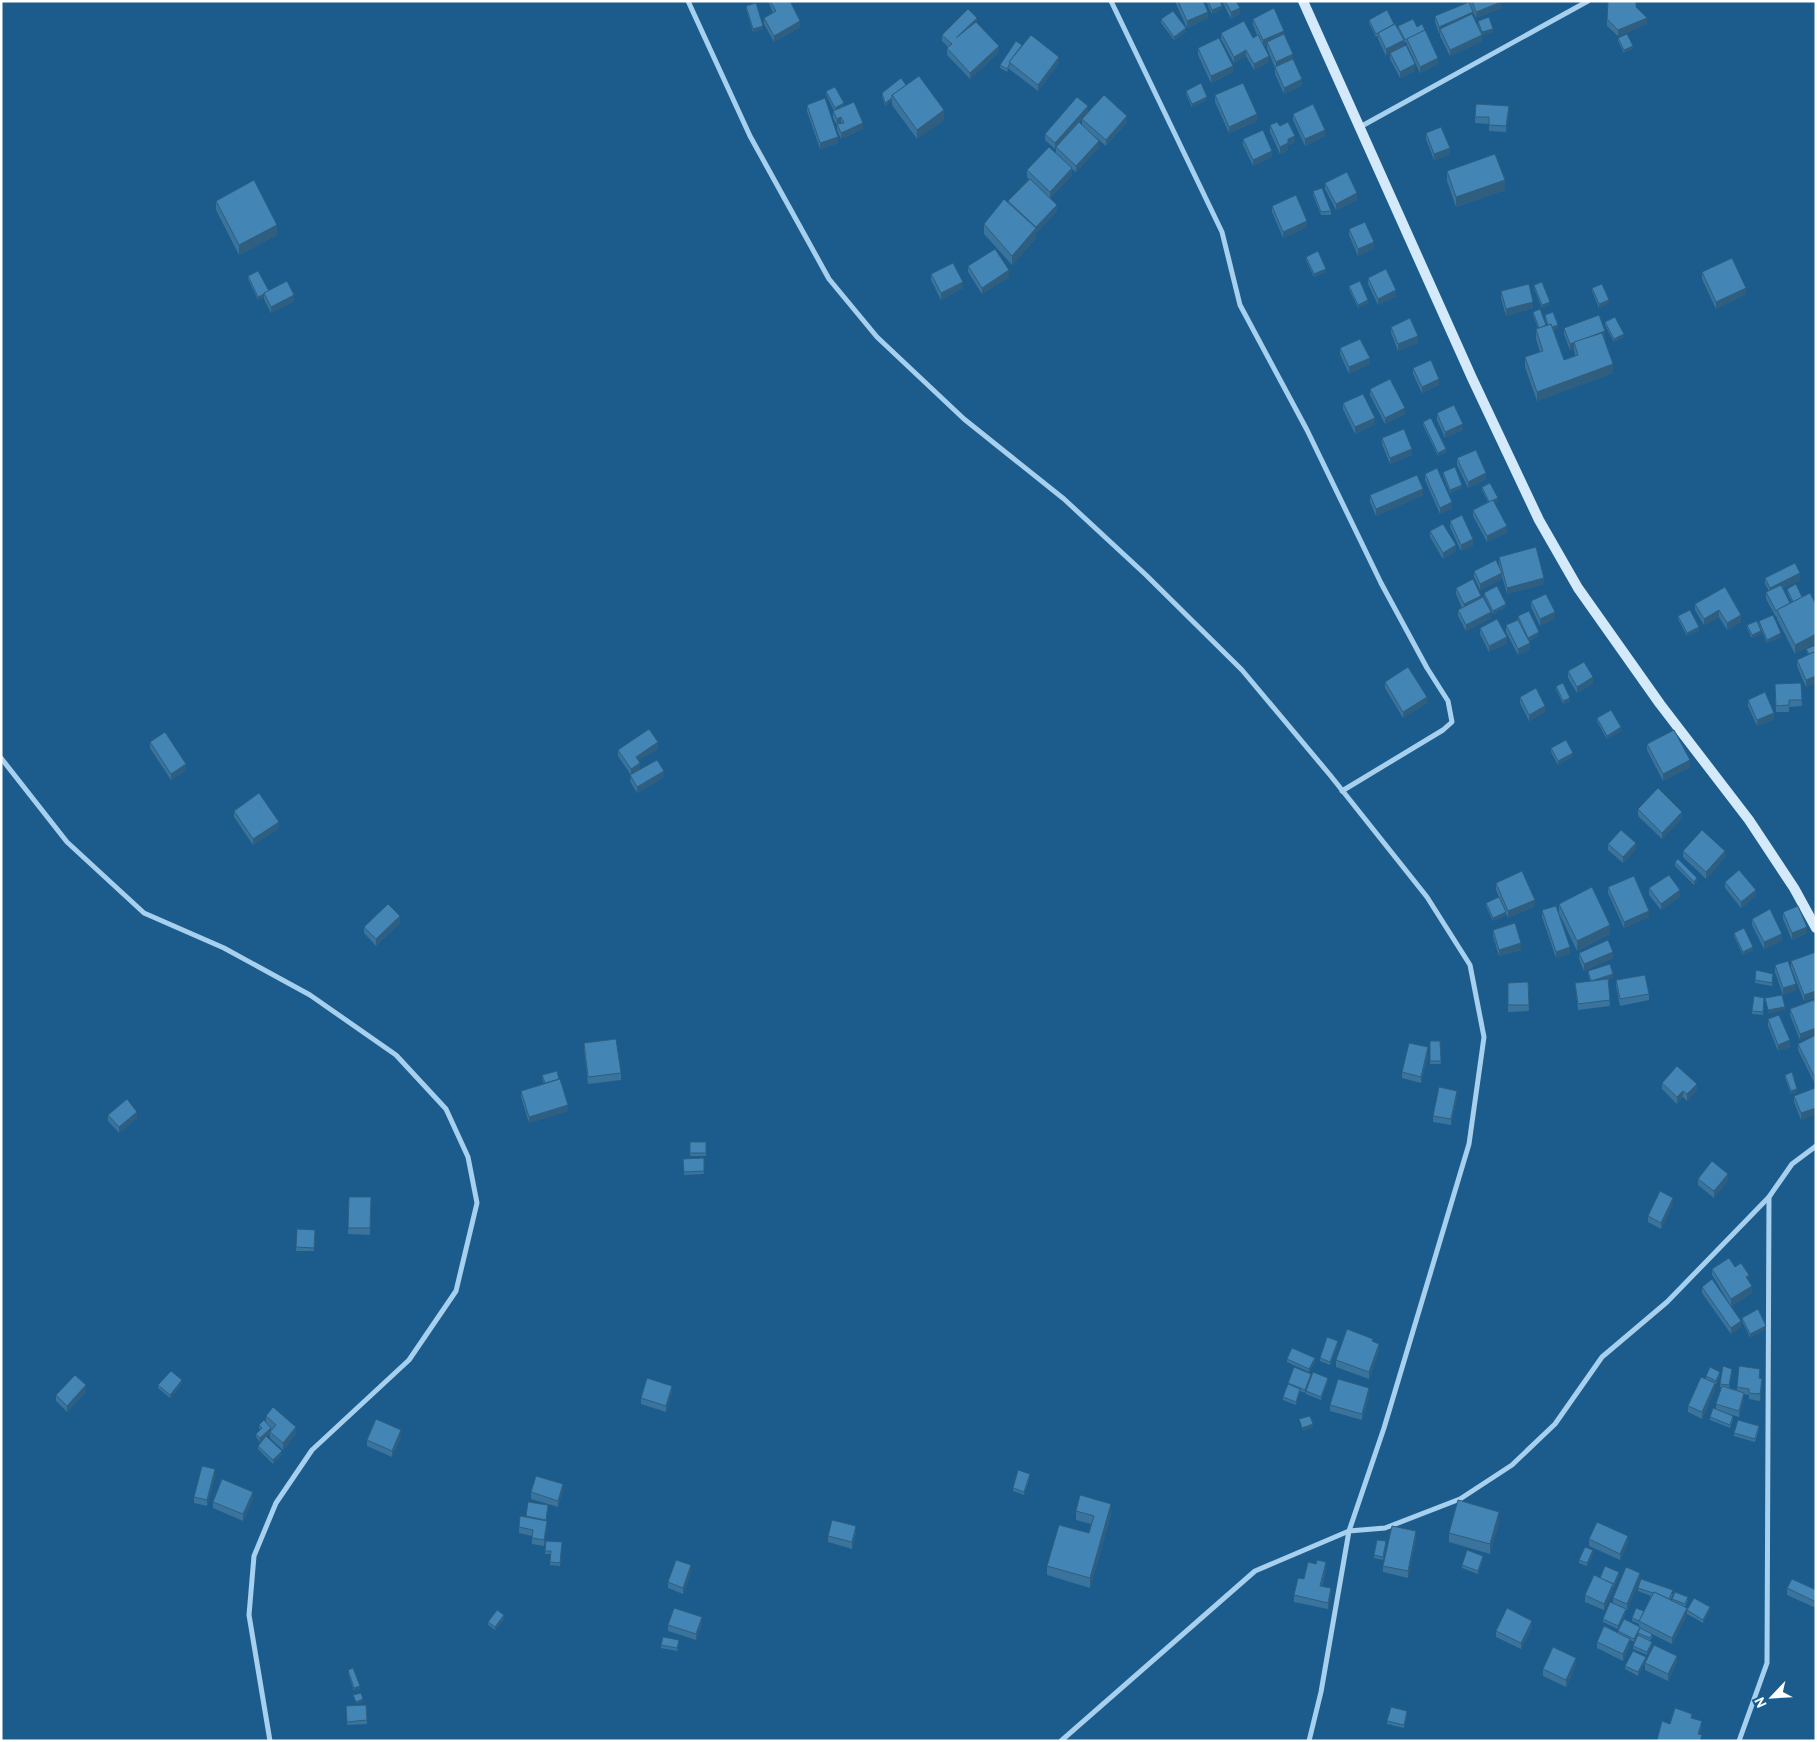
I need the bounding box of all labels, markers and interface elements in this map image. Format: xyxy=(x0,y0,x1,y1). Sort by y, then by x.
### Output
north arrow xyxy=(1747,1672,1797,1722)
text: N xyxy=(1752,1694,1771,1710)

